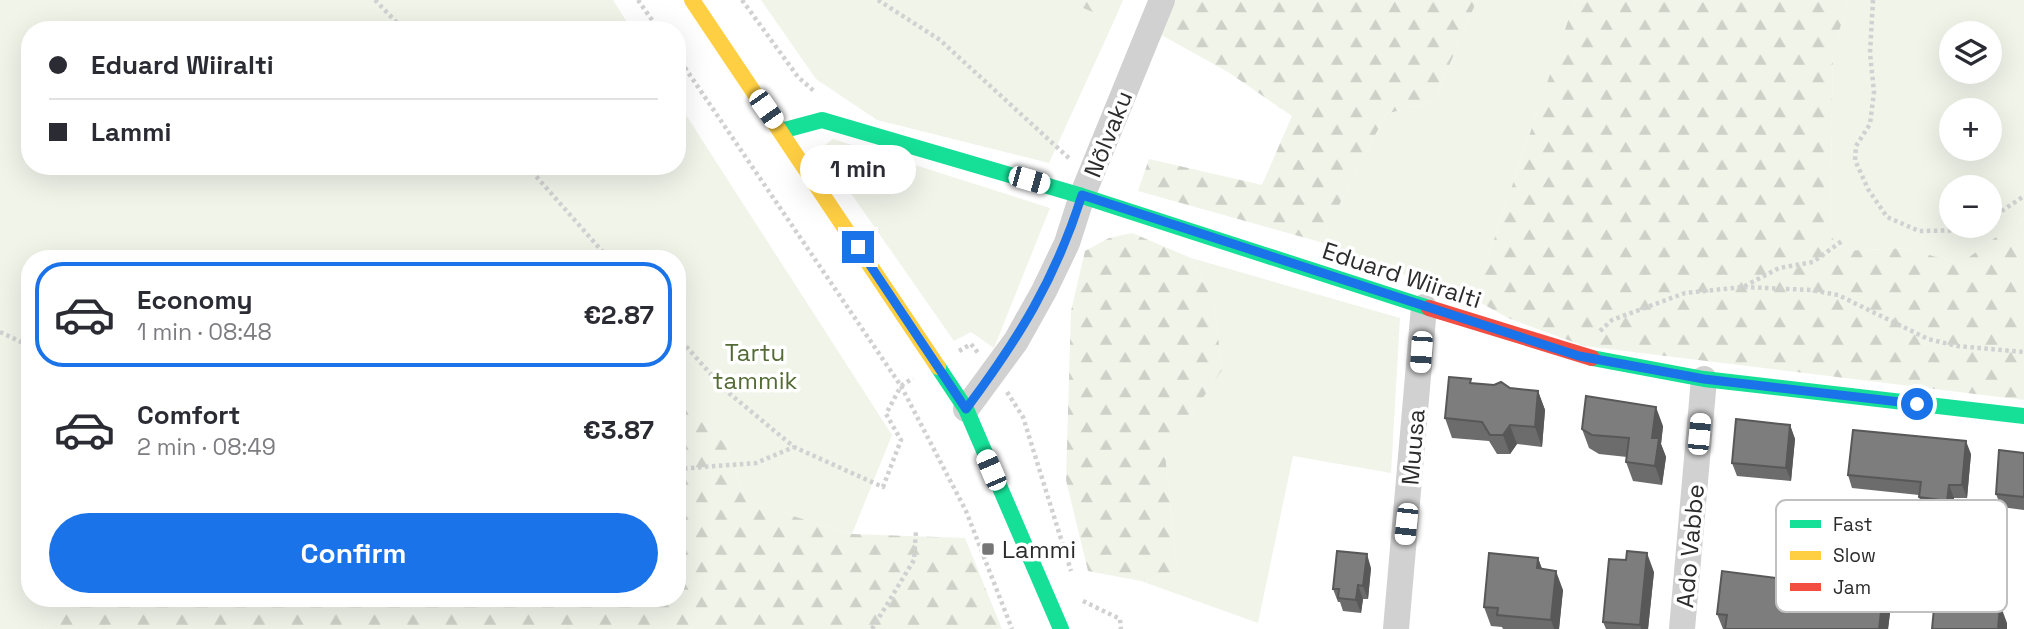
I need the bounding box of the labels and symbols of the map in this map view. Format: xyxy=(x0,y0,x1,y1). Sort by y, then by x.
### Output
car xyxy=(746,86,787,132)
street label: Nõlvaku xyxy=(1077,86,1139,182)
callout: 1 min xyxy=(800,146,916,194)
car xyxy=(1006,164,1053,196)
route end xyxy=(842,231,874,263)
street label: Eduard Wiiralti xyxy=(1318,235,1486,315)
car xyxy=(1410,330,1433,374)
park label: Tartu tammik xyxy=(713,337,798,396)
route start xyxy=(1901,388,1933,420)
street label: Muusa xyxy=(1394,407,1432,486)
car xyxy=(1687,412,1712,456)
car xyxy=(974,447,1009,493)
street label: Ado Vabbe xyxy=(1669,483,1711,609)
legend xyxy=(1776,500,2007,612)
car xyxy=(1394,502,1419,546)
text: Fast xyxy=(1833,512,1873,537)
place label: Lammi xyxy=(1002,534,1076,565)
marker: Lammi xyxy=(980,541,996,557)
text: Slow xyxy=(1833,543,1876,568)
text: Jam xyxy=(1833,575,1871,600)

